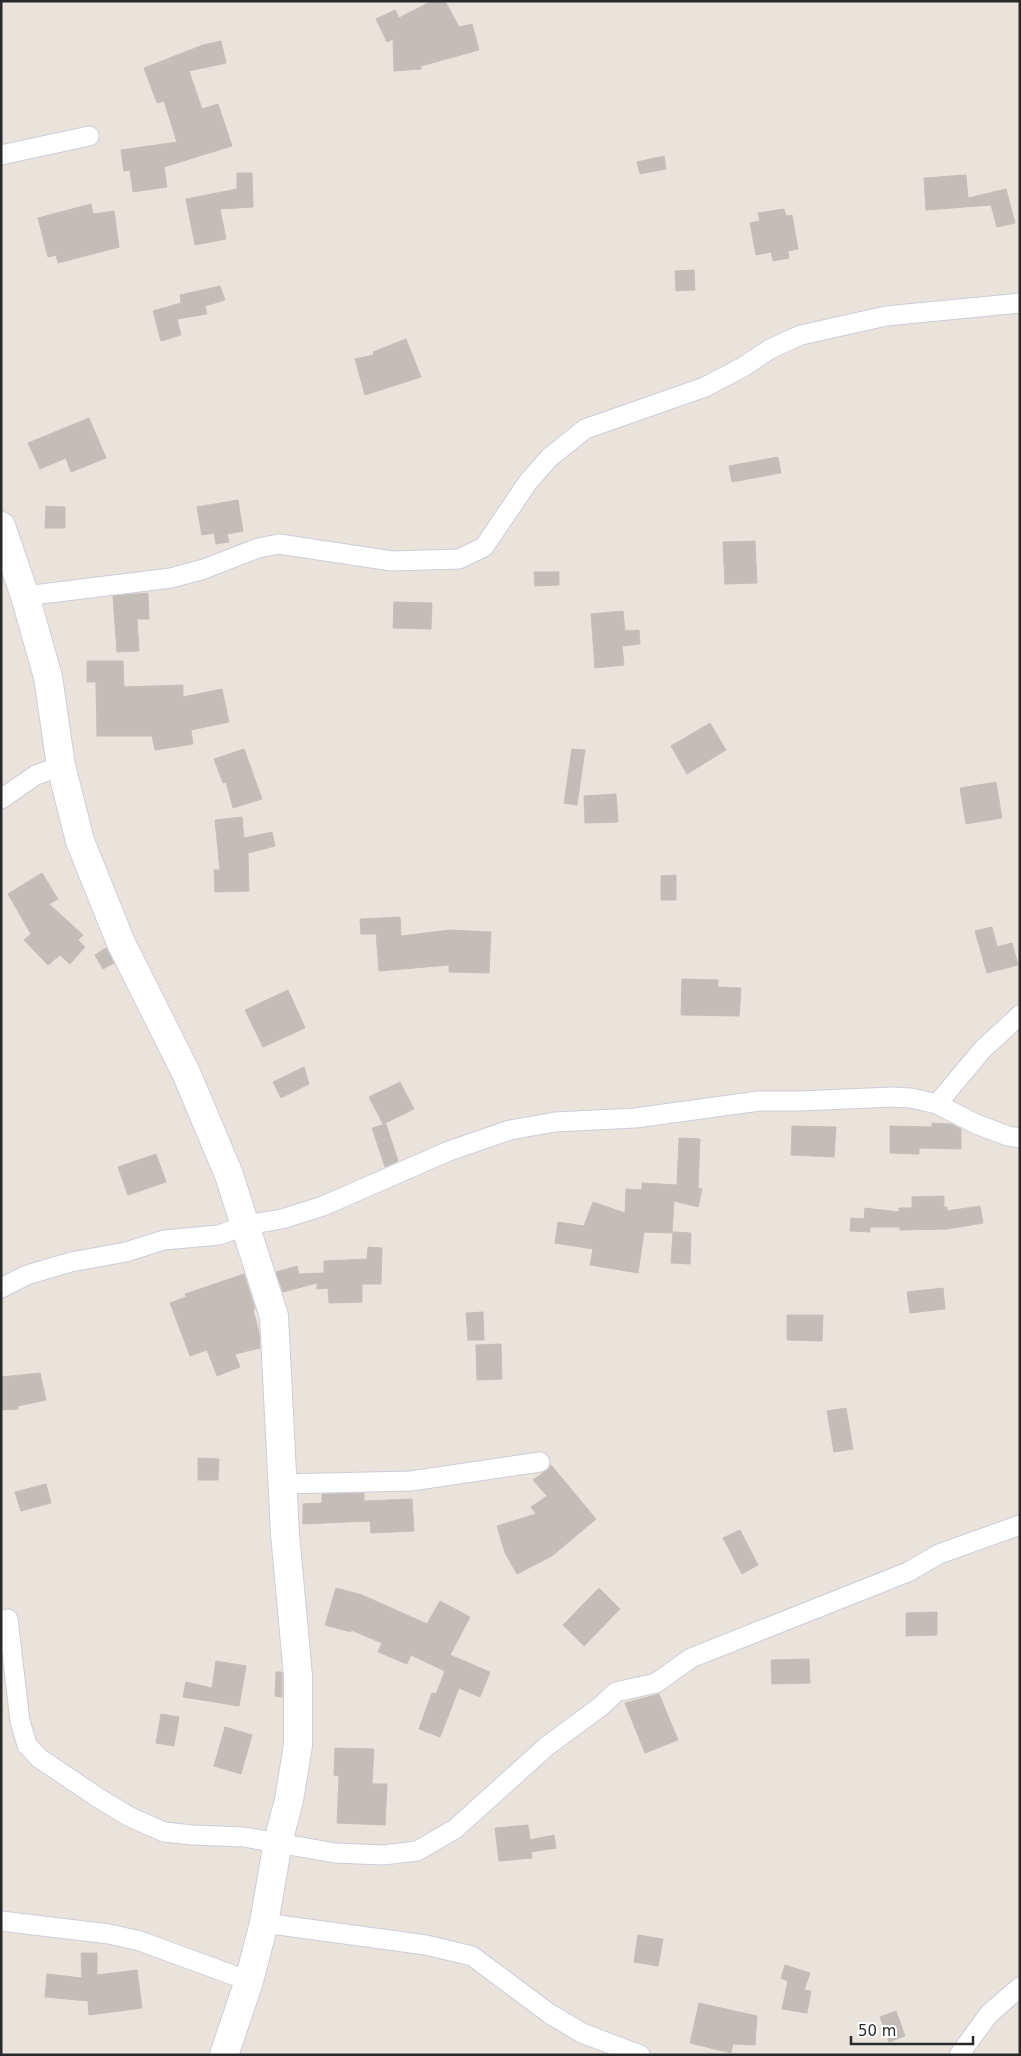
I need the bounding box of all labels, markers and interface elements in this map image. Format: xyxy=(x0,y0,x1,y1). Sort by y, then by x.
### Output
scale bar xyxy=(851,2014,974,2046)
text: 50 m xyxy=(858,2022,896,2040)

